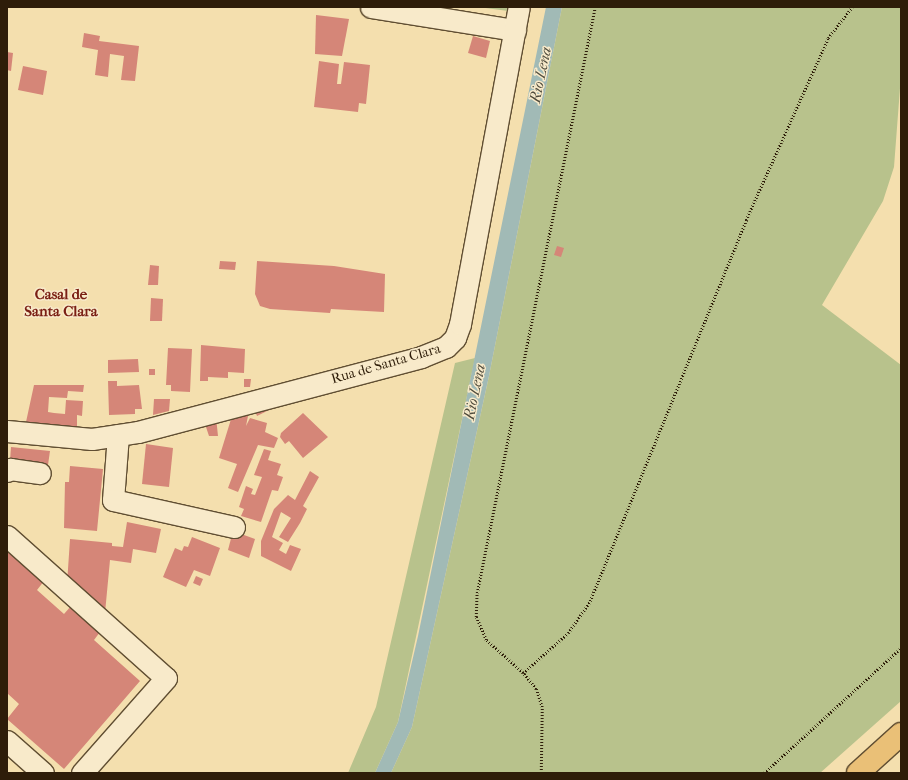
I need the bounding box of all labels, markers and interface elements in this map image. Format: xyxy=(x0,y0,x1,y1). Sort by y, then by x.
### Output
water label: Rio Lena xyxy=(526,46,556,104)
district label: Casal de Santa Clara xyxy=(24,285,98,320)
street label: Rua de Santa Clara xyxy=(329,340,443,388)
water label: Rio Lena xyxy=(460,363,490,421)

